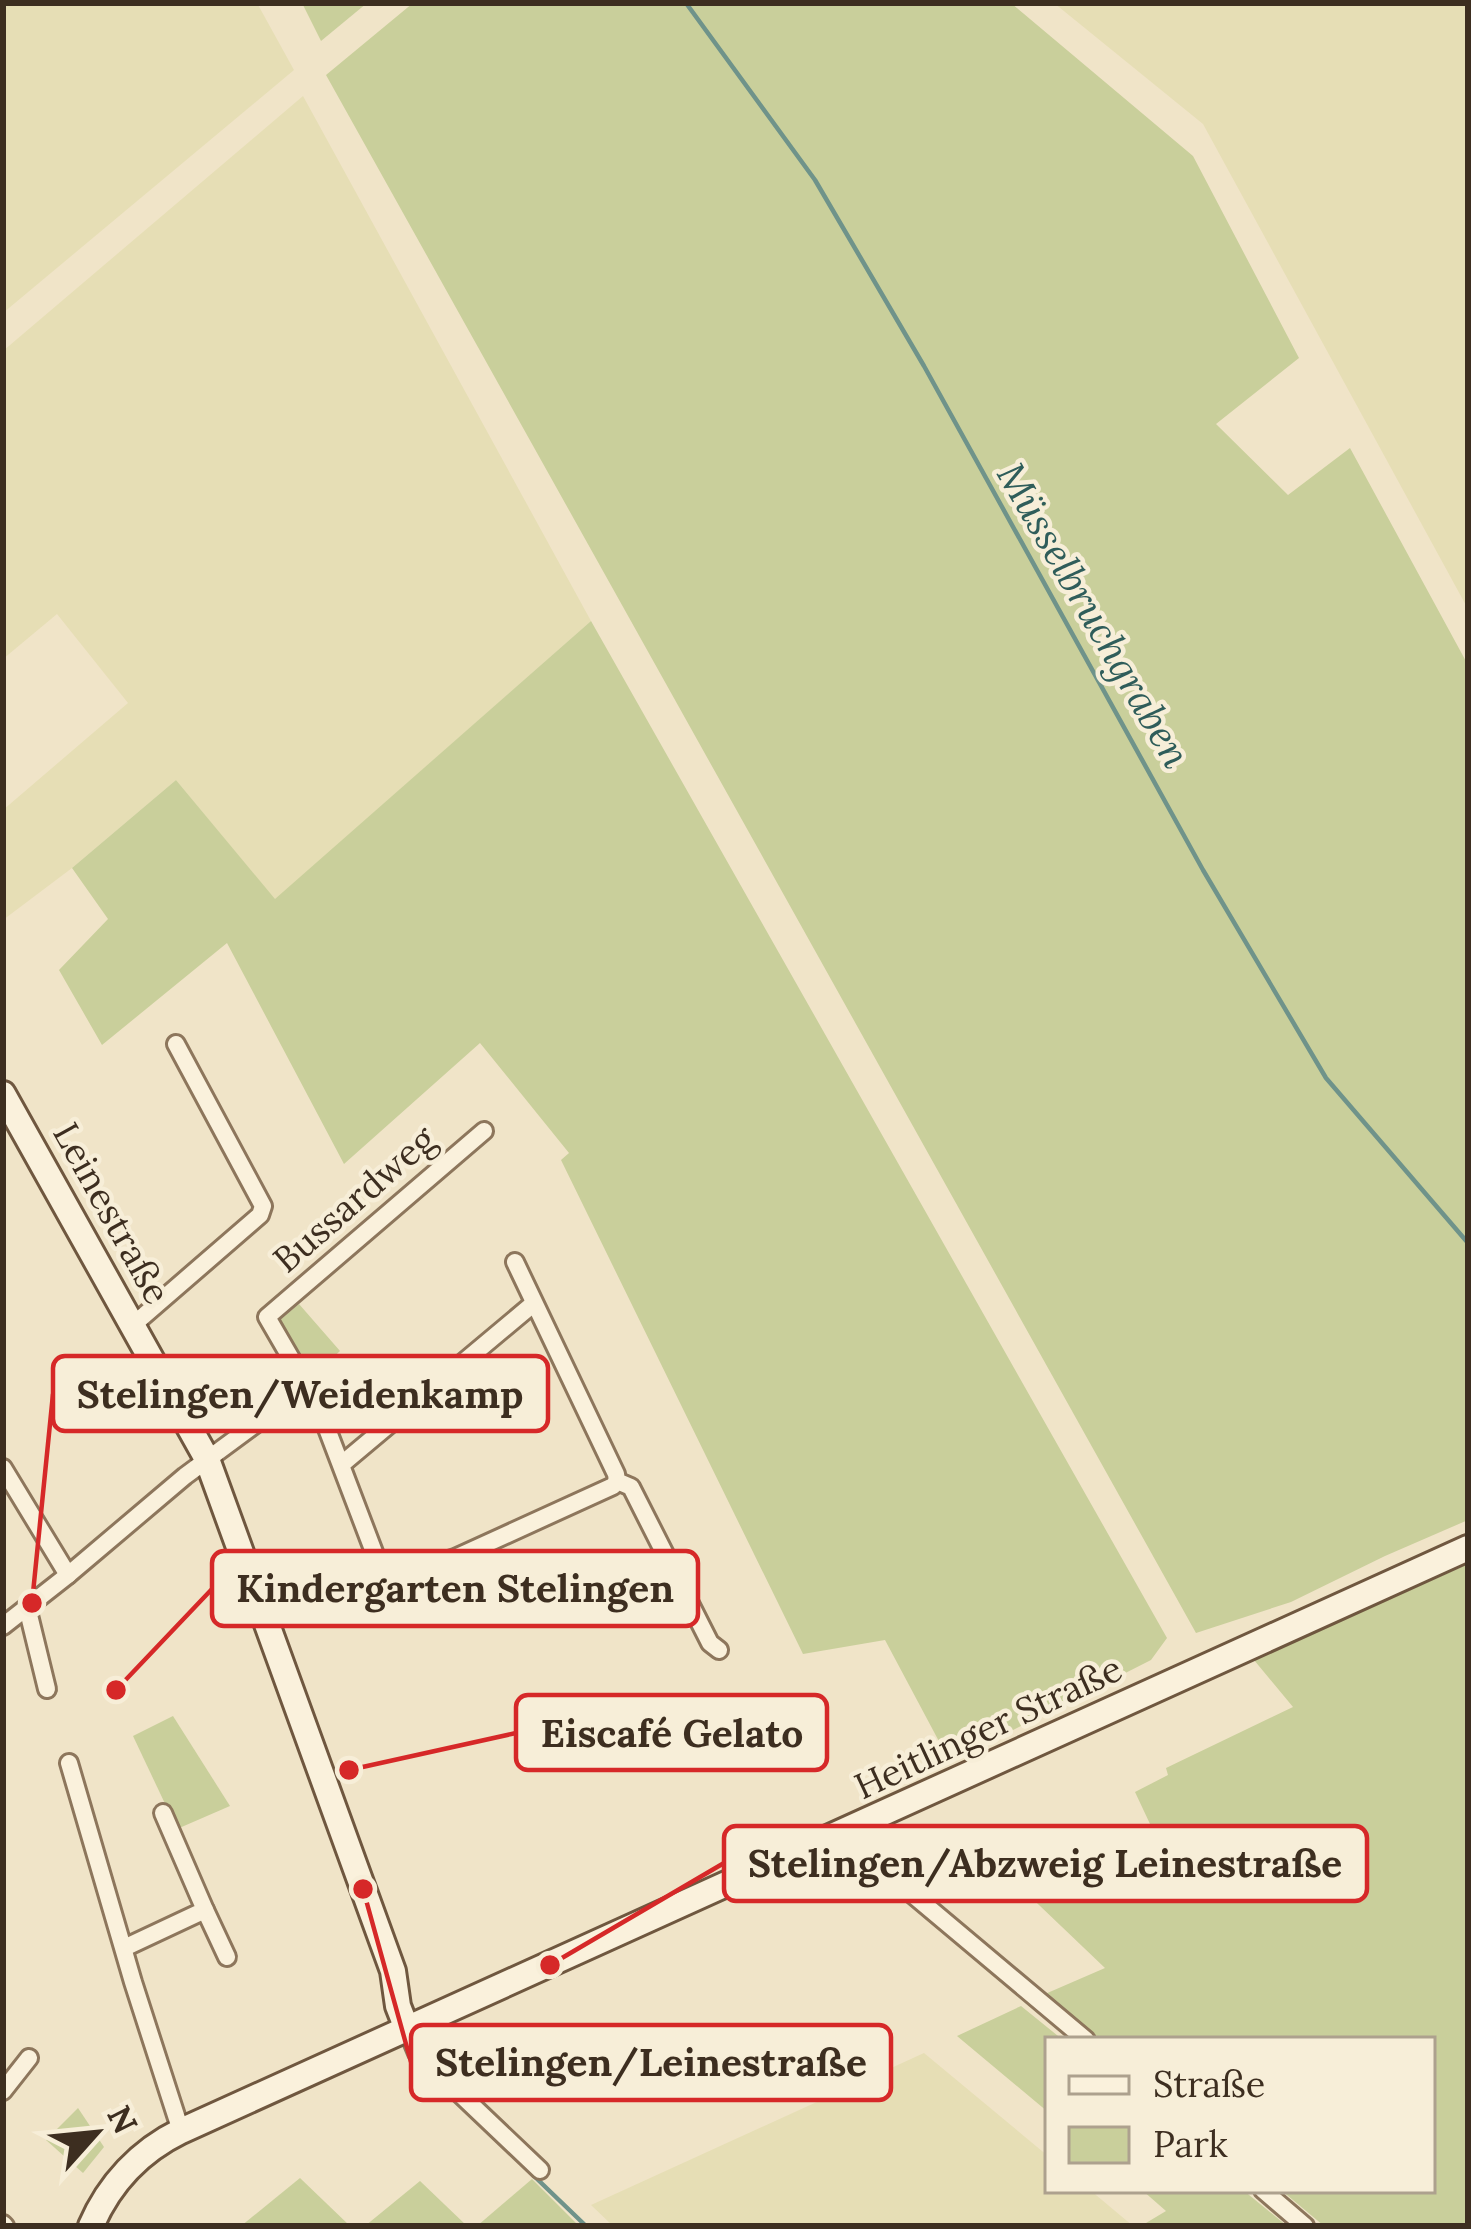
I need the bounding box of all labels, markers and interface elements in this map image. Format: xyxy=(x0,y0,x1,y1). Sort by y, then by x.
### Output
water label: Müsselbruchgraben xyxy=(986,453,1202,777)
street label: Leinestraße xyxy=(43,1114,181,1312)
street label: Bussardweg xyxy=(263,1115,445,1282)
callout: Stelingen/Weidenkamp xyxy=(53,1356,548,1431)
text: Stelingen/Weidenkamp xyxy=(77,1369,523,1419)
callout: Kindergarten Stelingen xyxy=(212,1551,698,1626)
text: Kindergarten Stelingen xyxy=(236,1563,674,1613)
street label: Heitlinger Straße xyxy=(847,1645,1129,1809)
callout: Eiscafé Gelato xyxy=(516,1695,827,1770)
text: Eiscafé Gelato xyxy=(541,1708,803,1758)
callout: Stelingen/Abzweig Leinestraße xyxy=(724,1826,1367,1901)
text: Stelingen/Abzweig Leinestraße xyxy=(748,1838,1342,1888)
callout: Stelingen/Leinestraße xyxy=(411,2025,891,2100)
text: Stelingen/Leinestraße xyxy=(435,2037,867,2087)
legend xyxy=(1045,2037,1435,2193)
text: Straße xyxy=(1153,2061,1265,2107)
north arrow xyxy=(36,2073,156,2193)
text: N xyxy=(98,2098,147,2140)
text: Park xyxy=(1153,2121,1229,2167)

